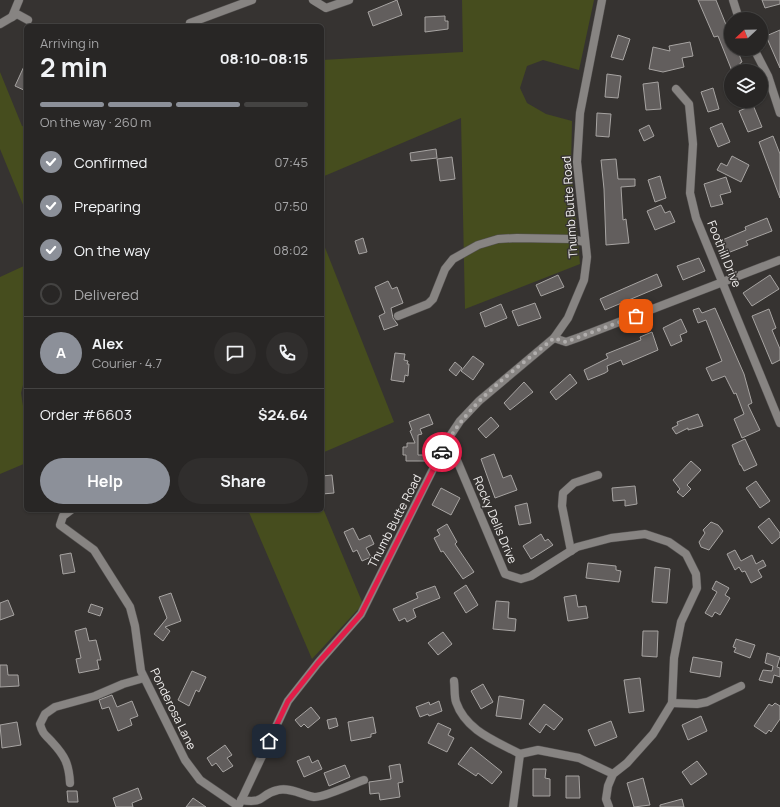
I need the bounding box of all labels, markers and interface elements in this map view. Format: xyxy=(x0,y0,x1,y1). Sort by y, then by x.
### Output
north arrow xyxy=(724,12,768,56)
map controls xyxy=(724,12,768,108)
text: Arriving in xyxy=(40,34,99,52)
text: 08:10–08:15 xyxy=(220,48,308,69)
text: 2 min xyxy=(40,49,108,85)
button: layers xyxy=(724,64,768,108)
text: On the way · 260 m xyxy=(40,113,151,131)
icon: check xyxy=(40,151,62,173)
text: Confirmed xyxy=(74,152,147,173)
text: 07:45 xyxy=(274,153,308,171)
street label: Thumb Butte Road xyxy=(557,155,582,259)
icon: check xyxy=(40,195,62,217)
text: Preparing xyxy=(74,196,141,217)
text: 07:50 xyxy=(274,197,308,215)
street label: Foothill Drive xyxy=(703,218,746,290)
icon: check xyxy=(40,239,62,261)
text: On the way xyxy=(74,240,150,261)
text: 08:02 xyxy=(273,241,308,259)
text: Delivered xyxy=(74,284,139,305)
pin xyxy=(619,299,653,333)
icon: bag xyxy=(625,305,647,327)
button: chat xyxy=(214,332,256,374)
button: phone xyxy=(266,332,308,374)
text: Alex xyxy=(92,333,123,354)
text: A xyxy=(56,342,66,363)
text: Courier · 4.7 xyxy=(92,354,162,372)
text: Order #6603 xyxy=(40,404,132,425)
text: $24.64 xyxy=(258,404,308,425)
courier xyxy=(422,432,462,472)
icon: car xyxy=(431,441,453,463)
button: Help xyxy=(40,458,170,504)
button: Share xyxy=(178,458,308,504)
street label: Thumb Butte Road xyxy=(364,471,425,570)
street label: Rocky Dells Drive xyxy=(469,473,522,566)
street label: Ponderosa Lane xyxy=(146,665,201,753)
pin xyxy=(252,724,286,758)
icon: home xyxy=(258,730,280,752)

